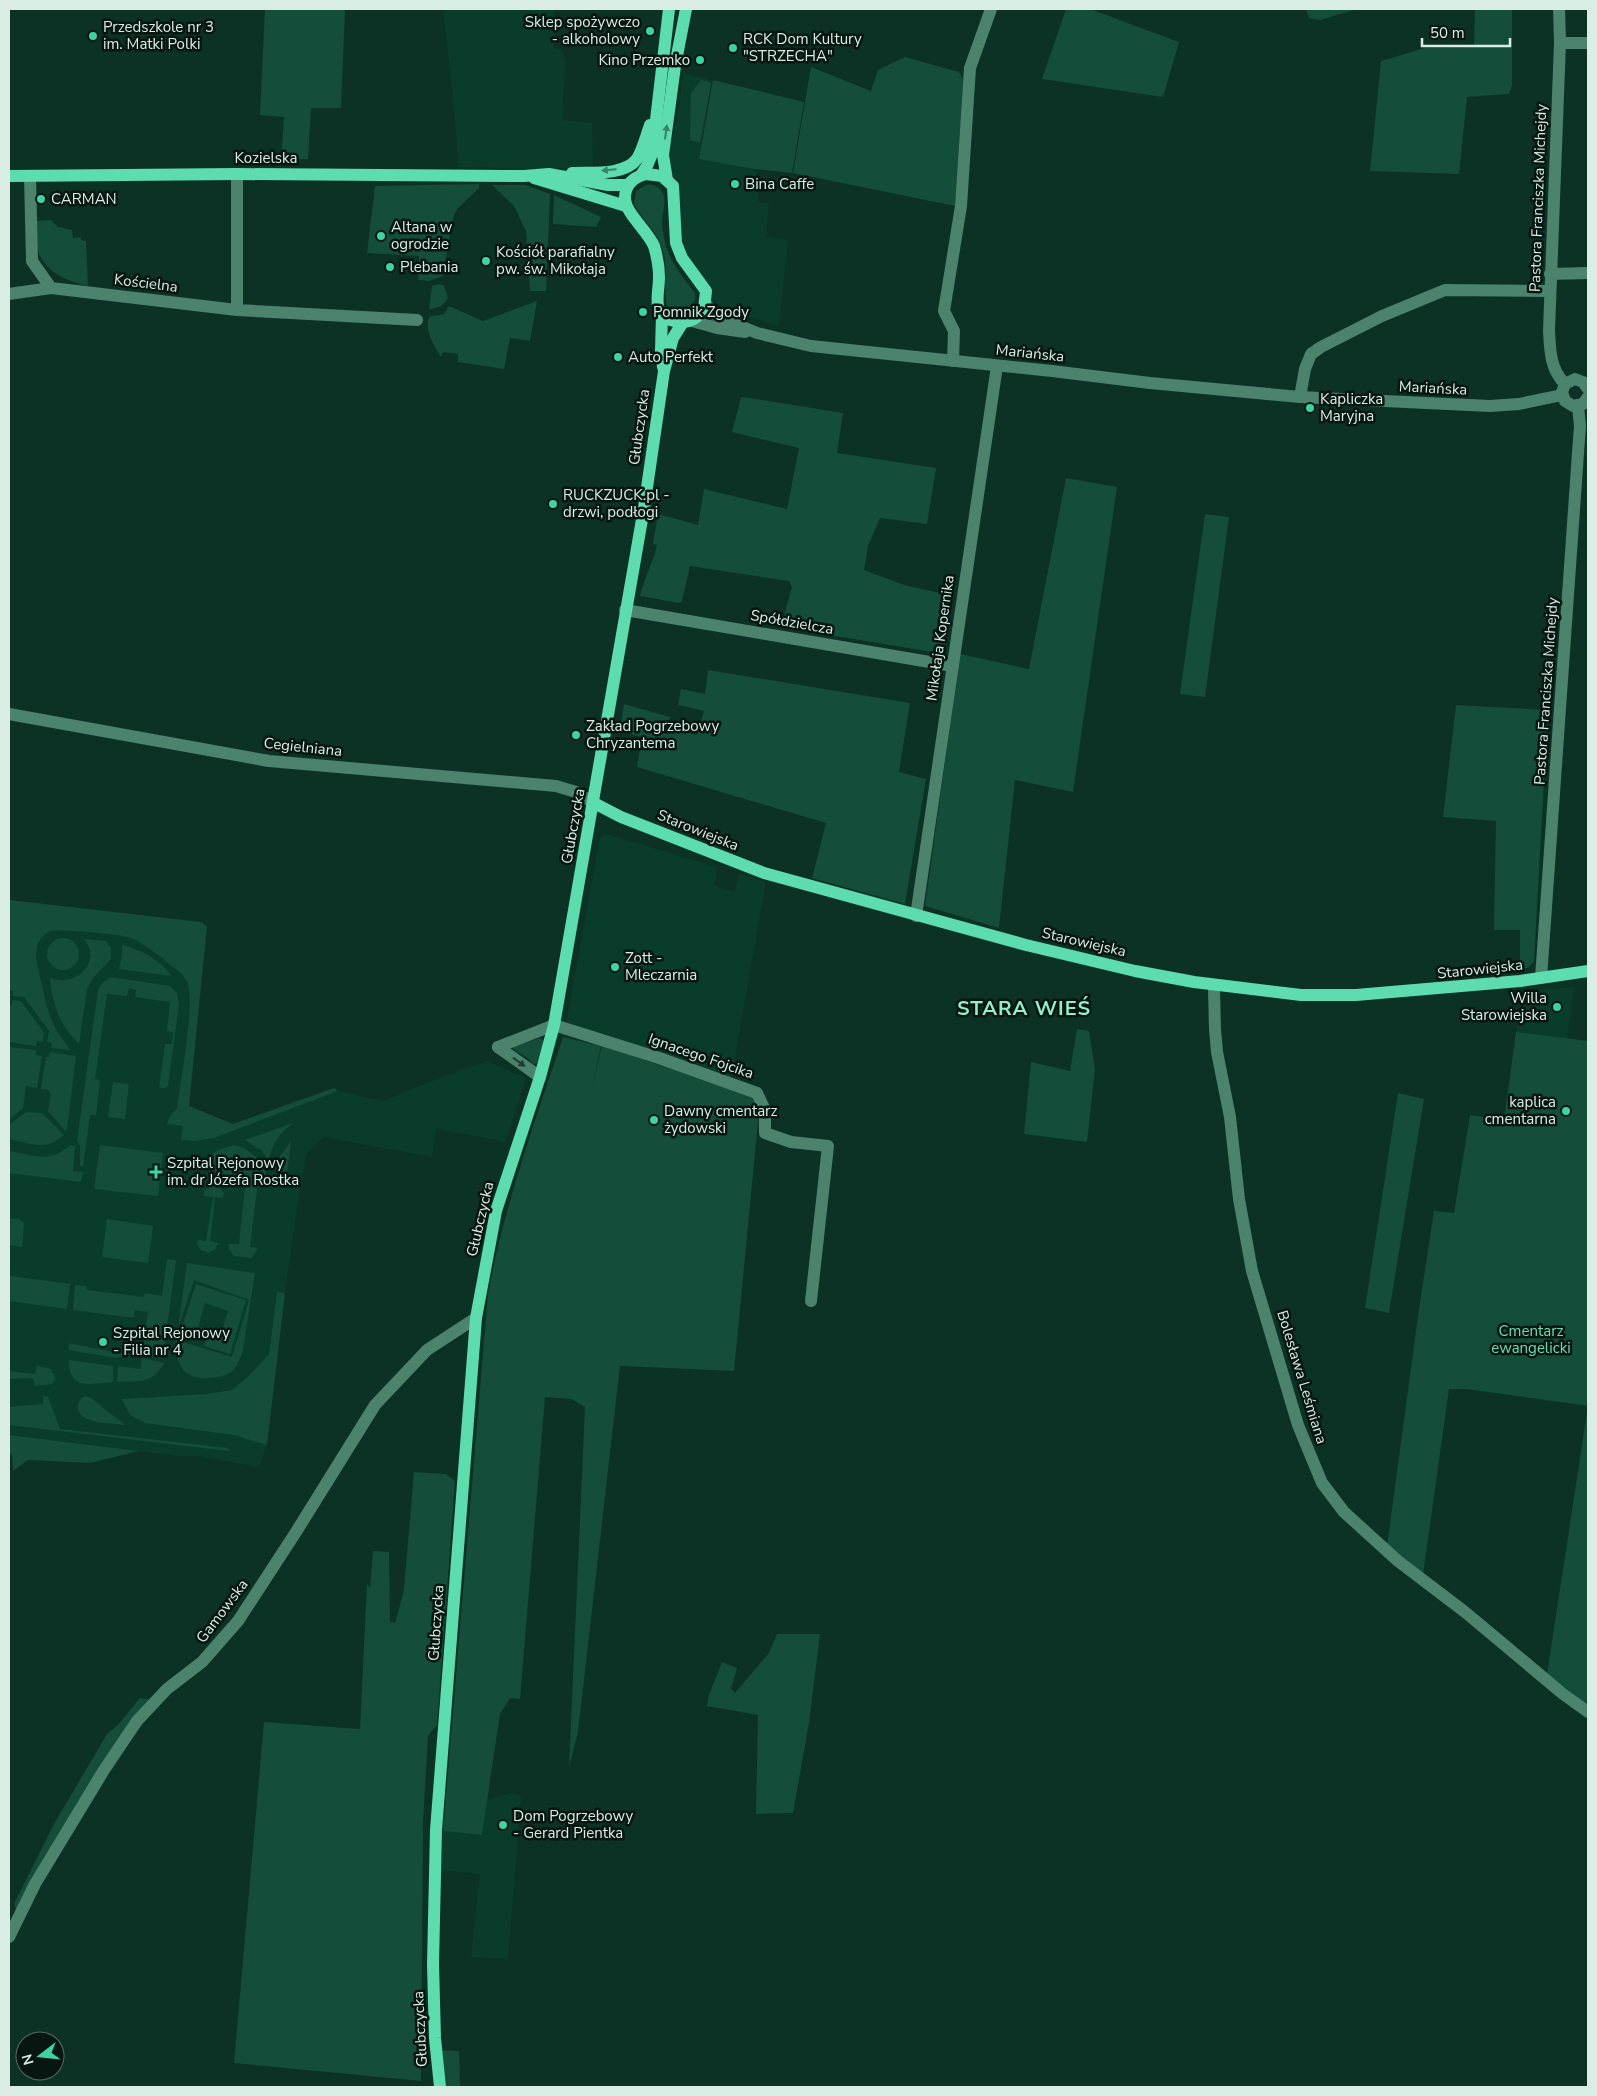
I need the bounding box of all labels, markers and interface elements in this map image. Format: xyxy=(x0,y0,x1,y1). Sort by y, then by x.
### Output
place label: Sklep spożywczo - alkoholowy xyxy=(525,12,640,49)
scale bar xyxy=(1422,15,1510,47)
place label: Przedszkole nr 3 im. Matki Polki xyxy=(103,17,214,54)
text: 50 m xyxy=(1430,23,1465,43)
marker: Sklep spożywczo - alkoholowy xyxy=(644,25,656,37)
place label: RCK Dom Kultury "STRZECHA" xyxy=(743,29,862,66)
marker: Przedszkole nr 3 im. Matki Polki xyxy=(87,30,99,42)
marker: RCK Dom Kultury "STRZECHA" xyxy=(727,42,739,54)
place label: Kino Przemko xyxy=(598,50,690,70)
marker: Kino Przemko xyxy=(694,54,706,66)
street label: Pastora Franciszka Michejdy xyxy=(1525,103,1551,292)
one-way arrow xyxy=(662,124,670,140)
street label: Kozielska xyxy=(235,148,297,168)
one-way arrow xyxy=(601,167,617,175)
place label: Bina Caffe xyxy=(745,174,814,194)
marker: Bina Caffe xyxy=(729,178,741,190)
place label: CARMAN xyxy=(51,189,117,209)
marker: CARMAN xyxy=(35,193,47,205)
place label: Altana w ogrodzie xyxy=(391,217,453,254)
marker: Altana w ogrodzie xyxy=(375,230,387,242)
place label: Kościół parafialny pw. św. Mikołaja xyxy=(496,242,615,279)
marker: Kościół parafialny pw. św. Mikołaja xyxy=(480,255,492,267)
place label: Plebania xyxy=(400,257,459,277)
marker: Plebania xyxy=(384,261,396,273)
street label: Kościelna xyxy=(113,269,179,297)
place label: Pomnik Zgody xyxy=(653,302,749,322)
marker: Pomnik Zgody xyxy=(637,306,649,318)
street label: Mariańska xyxy=(995,339,1065,367)
place label: Auto Perfekt xyxy=(628,347,714,367)
marker: Auto Perfekt xyxy=(612,351,624,363)
street label: Mariańska xyxy=(1398,376,1468,400)
street label: Głubczycka xyxy=(624,388,654,466)
place label: Kapliczka Maryjna xyxy=(1320,389,1383,426)
marker: Kapliczka Maryjna xyxy=(1304,402,1316,414)
place label: RUCKZUCK.pl - drzwi, podłogi xyxy=(563,485,670,522)
marker: RUCKZUCK.pl - drzwi, podłogi xyxy=(547,498,559,510)
street label: Mikołaja Kopernika xyxy=(921,574,959,702)
street label: Pastora Franciszka Michejdy xyxy=(1529,596,1563,786)
street label: Spółdzielcza xyxy=(749,605,835,639)
place label: Zakład Pogrzebowy Chryzantema xyxy=(586,716,719,753)
marker: Zakład Pogrzebowy Chryzantema xyxy=(570,729,582,741)
street label: Cegielniana xyxy=(263,733,343,761)
street label: Głubczycka xyxy=(557,787,589,865)
street label: Starowiejska xyxy=(654,805,742,855)
street label: Starowiejska xyxy=(1040,923,1128,961)
place label: Zott - Mleczarnia xyxy=(625,948,697,985)
street label: Starowiejska xyxy=(1436,955,1524,983)
marker: Zott - Mleczarnia xyxy=(609,961,621,973)
place label: Willa Starowiejska xyxy=(1461,988,1547,1025)
district label: STARA WIEŚ xyxy=(957,995,1091,1022)
marker: Willa Starowiejska xyxy=(1551,1001,1563,1013)
street label: Ignacego Fojcika xyxy=(646,1029,756,1083)
one-way arrow xyxy=(512,1057,526,1067)
place label: kaplica cmentarna xyxy=(1485,1092,1556,1129)
place label: Dawny cmentarz żydowski xyxy=(664,1101,778,1138)
marker: kaplica cmentarna xyxy=(1560,1105,1572,1117)
marker: Dawny cmentarz żydowski xyxy=(648,1114,660,1126)
place label: Szpital Rejonowy im. dr Józefa Rostka xyxy=(167,1153,299,1190)
marker: Szpital Rejonowy im. dr Józefa Rostka xyxy=(149,1165,163,1179)
street label: Głubczycka xyxy=(462,1180,498,1258)
street label: Bolesława Leśmiana xyxy=(1272,1308,1332,1446)
park label: Cmentarz ewangelicki xyxy=(1491,1321,1571,1358)
place label: Szpital Rejonowy - Filia nr 4 xyxy=(113,1323,230,1360)
marker: Szpital Rejonowy - Filia nr 4 xyxy=(97,1336,109,1348)
street label: Gamowska xyxy=(191,1575,253,1647)
street label: Głubczycka xyxy=(423,1584,449,1662)
place label: Dom Pogrzebowy - Gerard Pientka xyxy=(513,1806,633,1843)
marker: Dom Pogrzebowy - Gerard Pientka xyxy=(497,1819,509,1831)
street label: Głubczycka xyxy=(408,1990,432,2068)
north arrow xyxy=(15,2031,65,2081)
text: N xyxy=(17,2052,39,2067)

